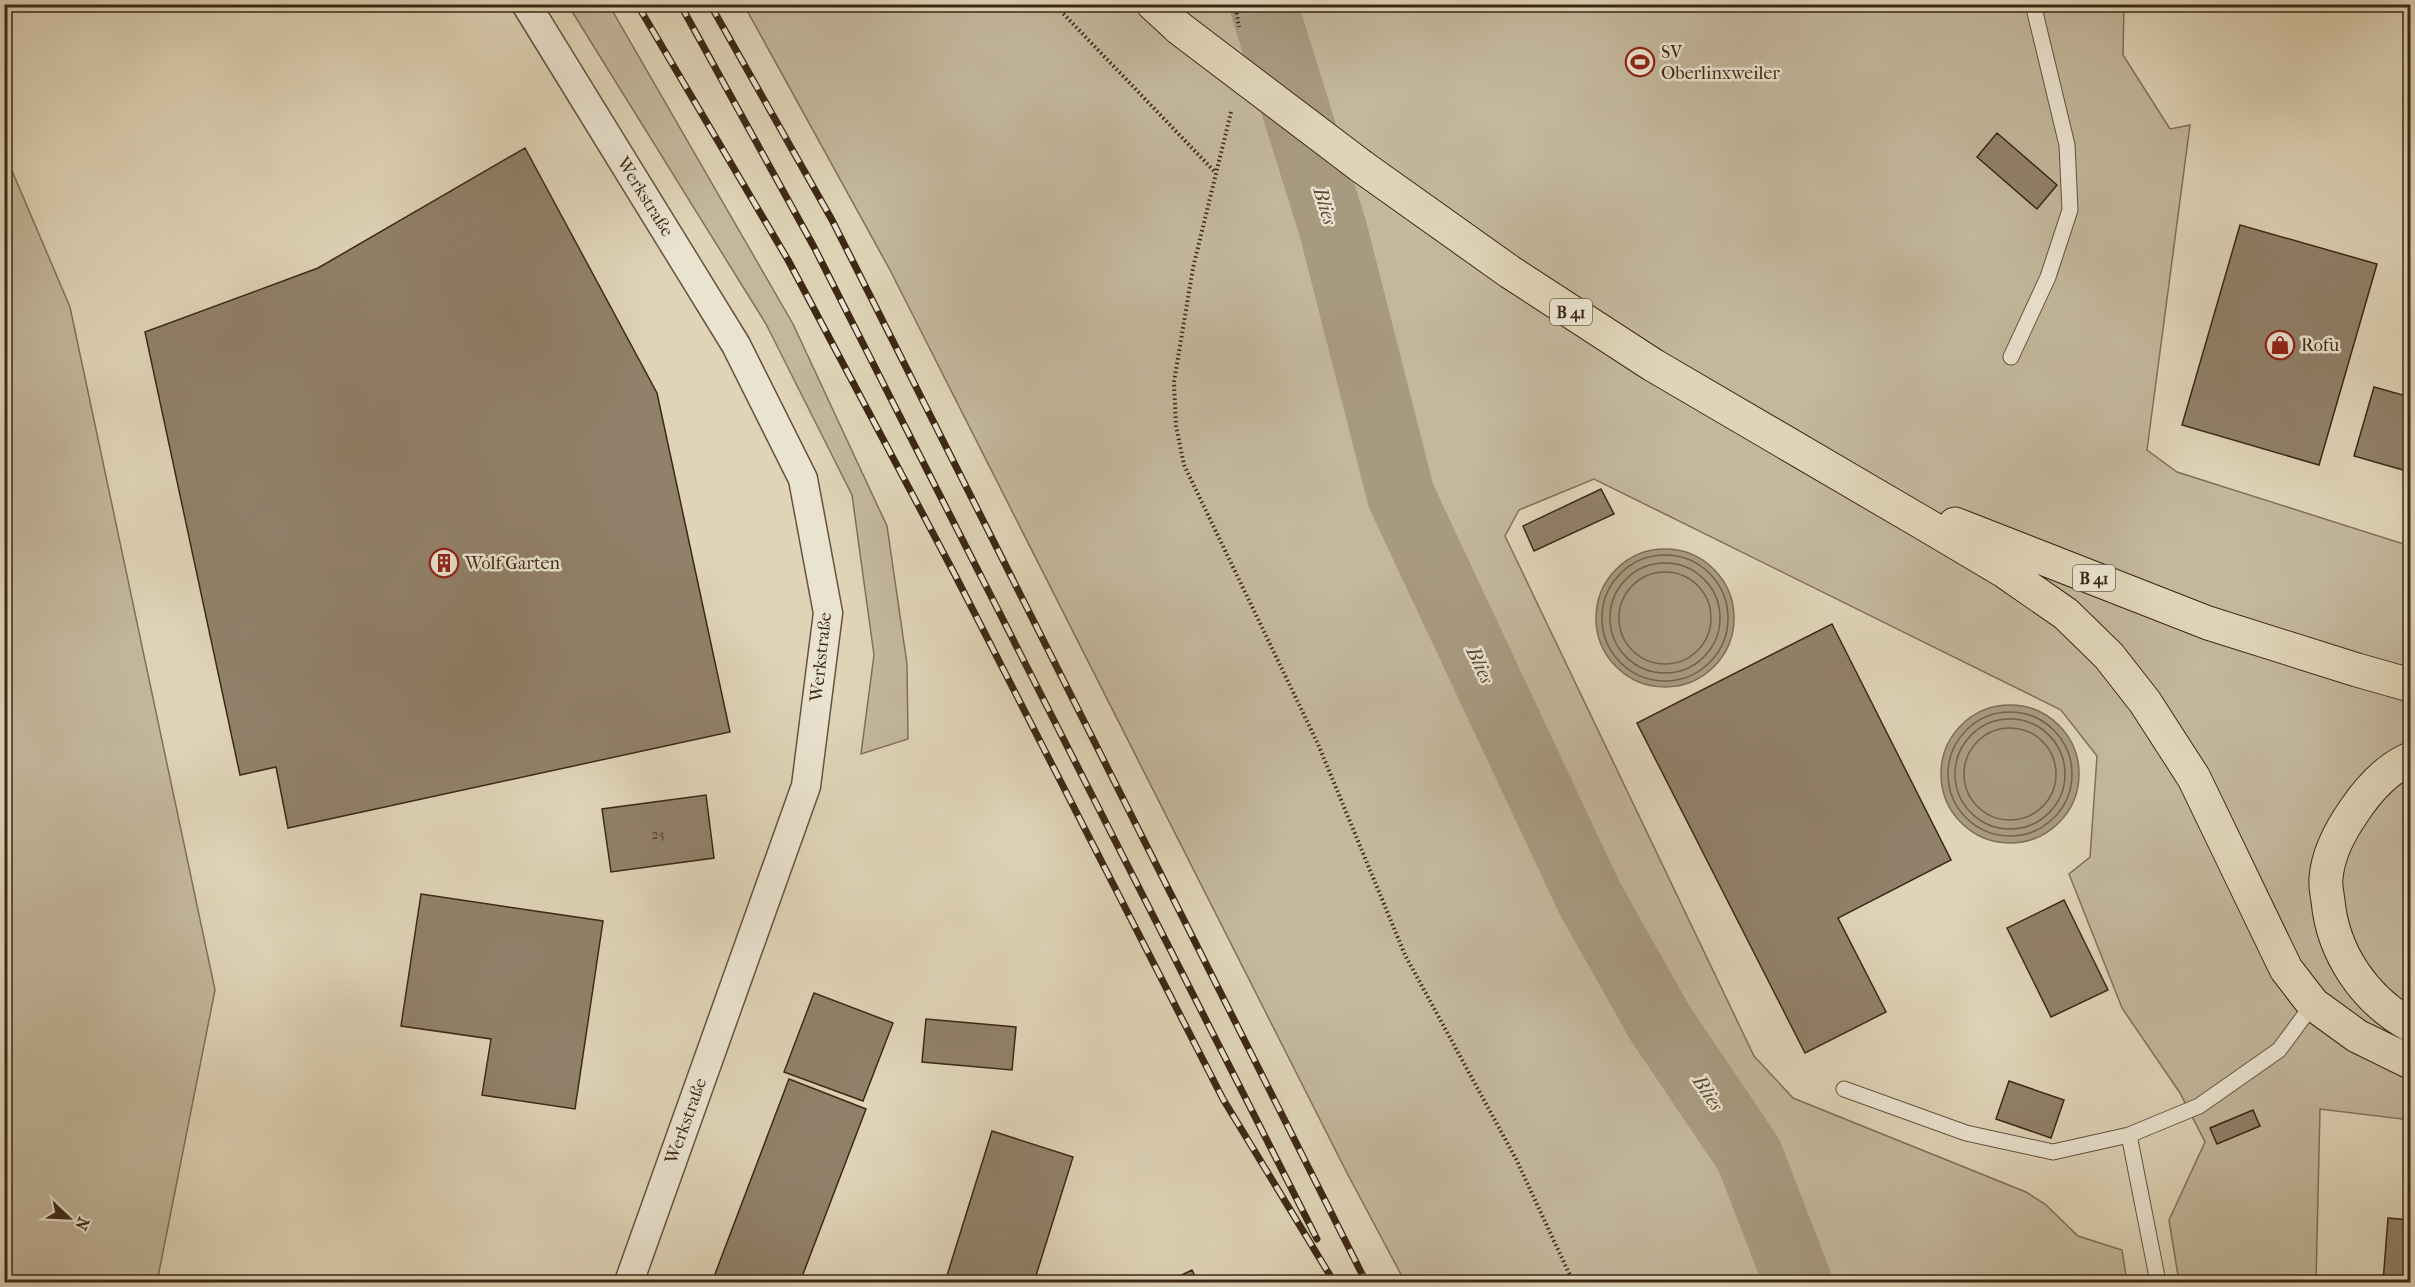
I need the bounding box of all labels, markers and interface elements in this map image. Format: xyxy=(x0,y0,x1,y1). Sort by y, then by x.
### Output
place label: SV Oberlinxweiler xyxy=(1661,42,1780,84)
sports icon: SV Oberlinxweiler xyxy=(1624,46,1656,78)
street label: Werkstraße xyxy=(612,152,678,241)
water label: Blies xyxy=(1308,183,1342,228)
road number: B 41 xyxy=(1550,299,1592,325)
shop icon: Rofu xyxy=(2264,329,2296,361)
place label: Rofu xyxy=(2301,335,2339,356)
building icon: Wolf Garten xyxy=(428,547,460,579)
place label: Wolf Garten xyxy=(464,553,560,574)
road number: B 41 xyxy=(2073,565,2115,591)
street label: Werkstraße xyxy=(806,611,836,704)
water label: Blies xyxy=(1461,642,1499,688)
house number: 25 xyxy=(651,825,665,843)
water label: Blies xyxy=(1687,1070,1729,1116)
street label: Werkstraße xyxy=(660,1075,711,1168)
north arrow xyxy=(39,1188,99,1248)
text: N xyxy=(71,1214,93,1234)

